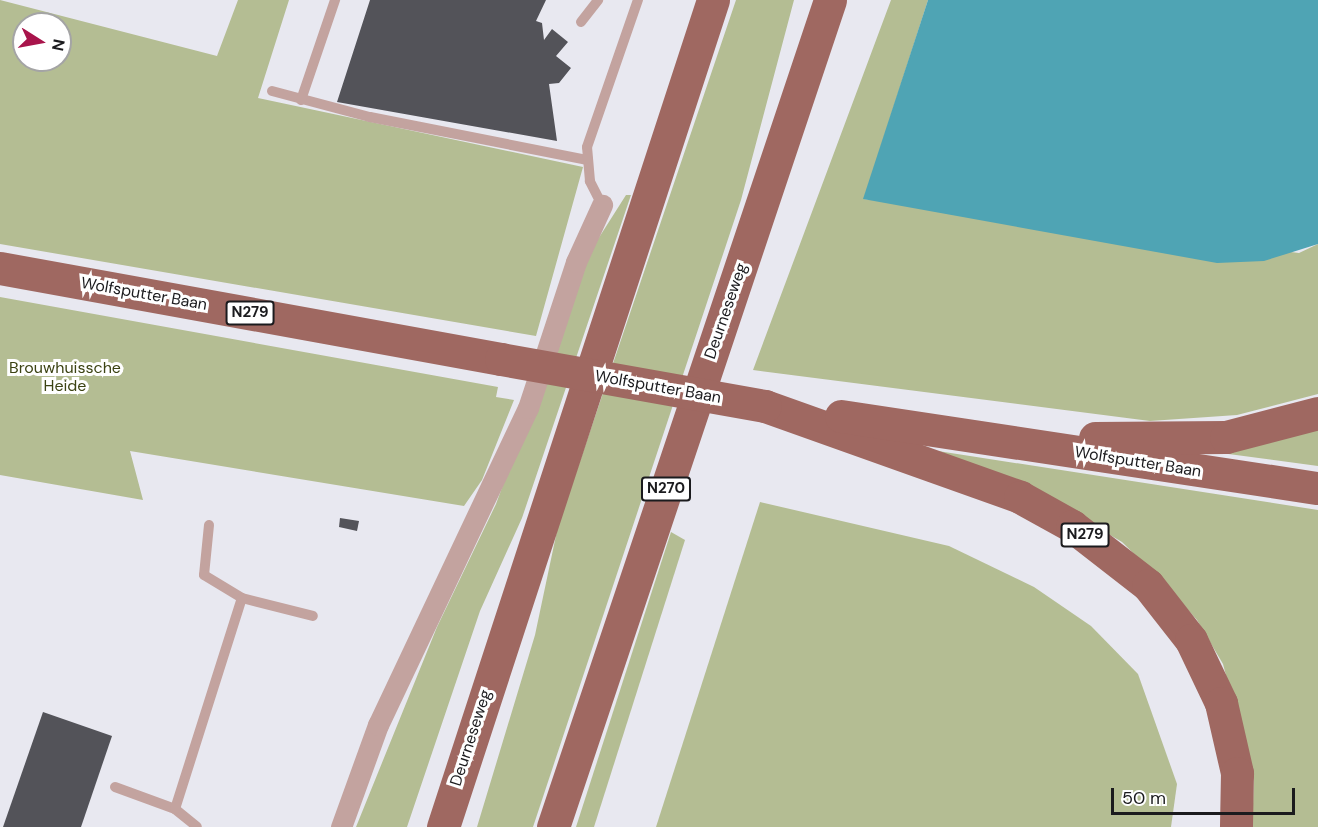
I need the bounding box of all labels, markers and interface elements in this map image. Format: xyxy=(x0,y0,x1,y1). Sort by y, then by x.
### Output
north arrow xyxy=(12,12,72,72)
text: N xyxy=(47,37,70,53)
street label: Deurneseweg xyxy=(701,261,751,361)
street label: Wolfsputter Baan xyxy=(79,273,209,315)
road number: N279 xyxy=(224,301,276,325)
park label: Brouwhuissche Heide xyxy=(9,358,121,396)
street label: Wolfsputter Baan xyxy=(593,366,723,408)
street label: Wolfsputter Baan xyxy=(1073,443,1203,481)
road number: N270 xyxy=(640,477,692,501)
road number: N279 xyxy=(1060,523,1110,547)
street label: Deurneseweg xyxy=(446,687,496,789)
scale bar xyxy=(1114,776,1298,814)
text: 50 m xyxy=(1122,786,1166,810)

